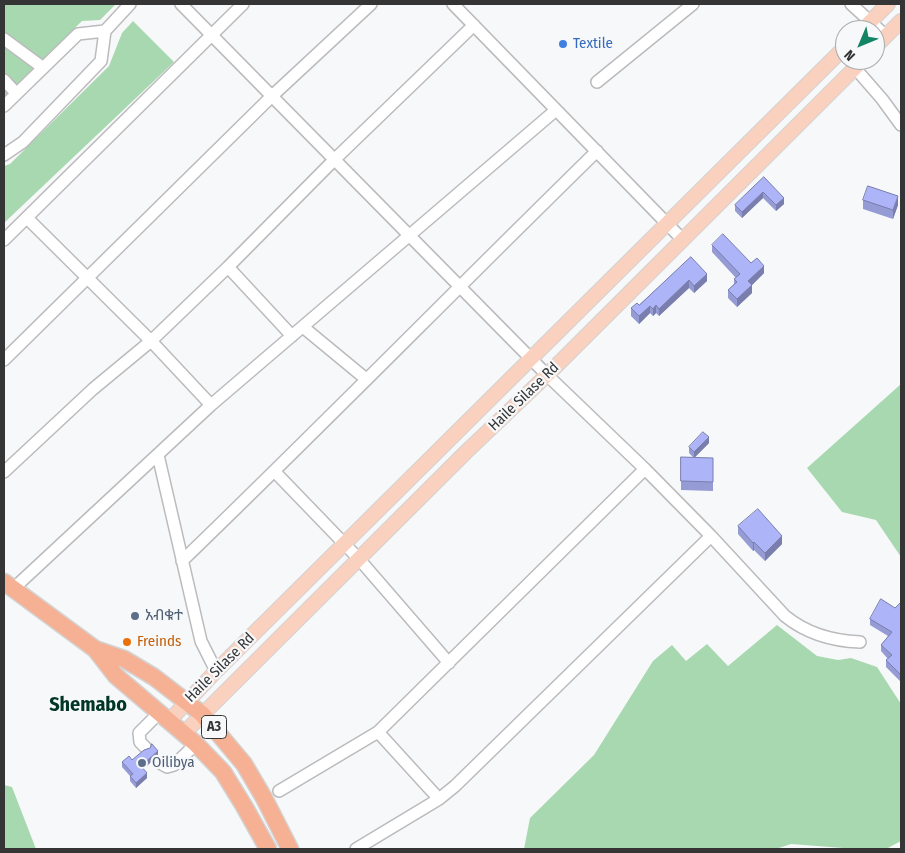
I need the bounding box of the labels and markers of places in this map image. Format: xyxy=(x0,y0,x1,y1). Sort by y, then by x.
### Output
place label: Textile xyxy=(573,35,613,53)
marker: Textile xyxy=(557,38,569,50)
place label: አብቁተ xyxy=(145,607,183,625)
marker: አብቁተ xyxy=(129,610,141,622)
place label: Freinds xyxy=(137,633,181,651)
marker: Freinds xyxy=(121,636,133,648)
place label: Oilibya xyxy=(152,754,195,772)
marker: Oilibya xyxy=(136,757,148,769)

